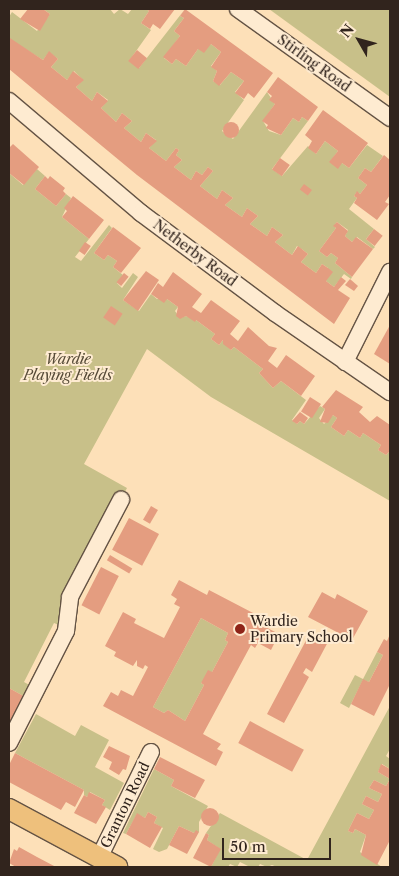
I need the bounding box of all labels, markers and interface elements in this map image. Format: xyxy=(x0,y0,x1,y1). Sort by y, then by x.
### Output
north arrow xyxy=(334,15,384,65)
text: N xyxy=(336,20,358,41)
street label: Stirling Road xyxy=(274,31,354,95)
street label: Netherby Road xyxy=(150,216,240,290)
park label: Wardie Playing Fields xyxy=(23,351,113,384)
place label: Wardie Primary School xyxy=(250,613,353,646)
marker: Wardie Primary School xyxy=(234,623,246,635)
street label: Granton Road xyxy=(97,759,153,851)
scale bar xyxy=(224,828,333,860)
text: 50 m xyxy=(230,837,266,856)

